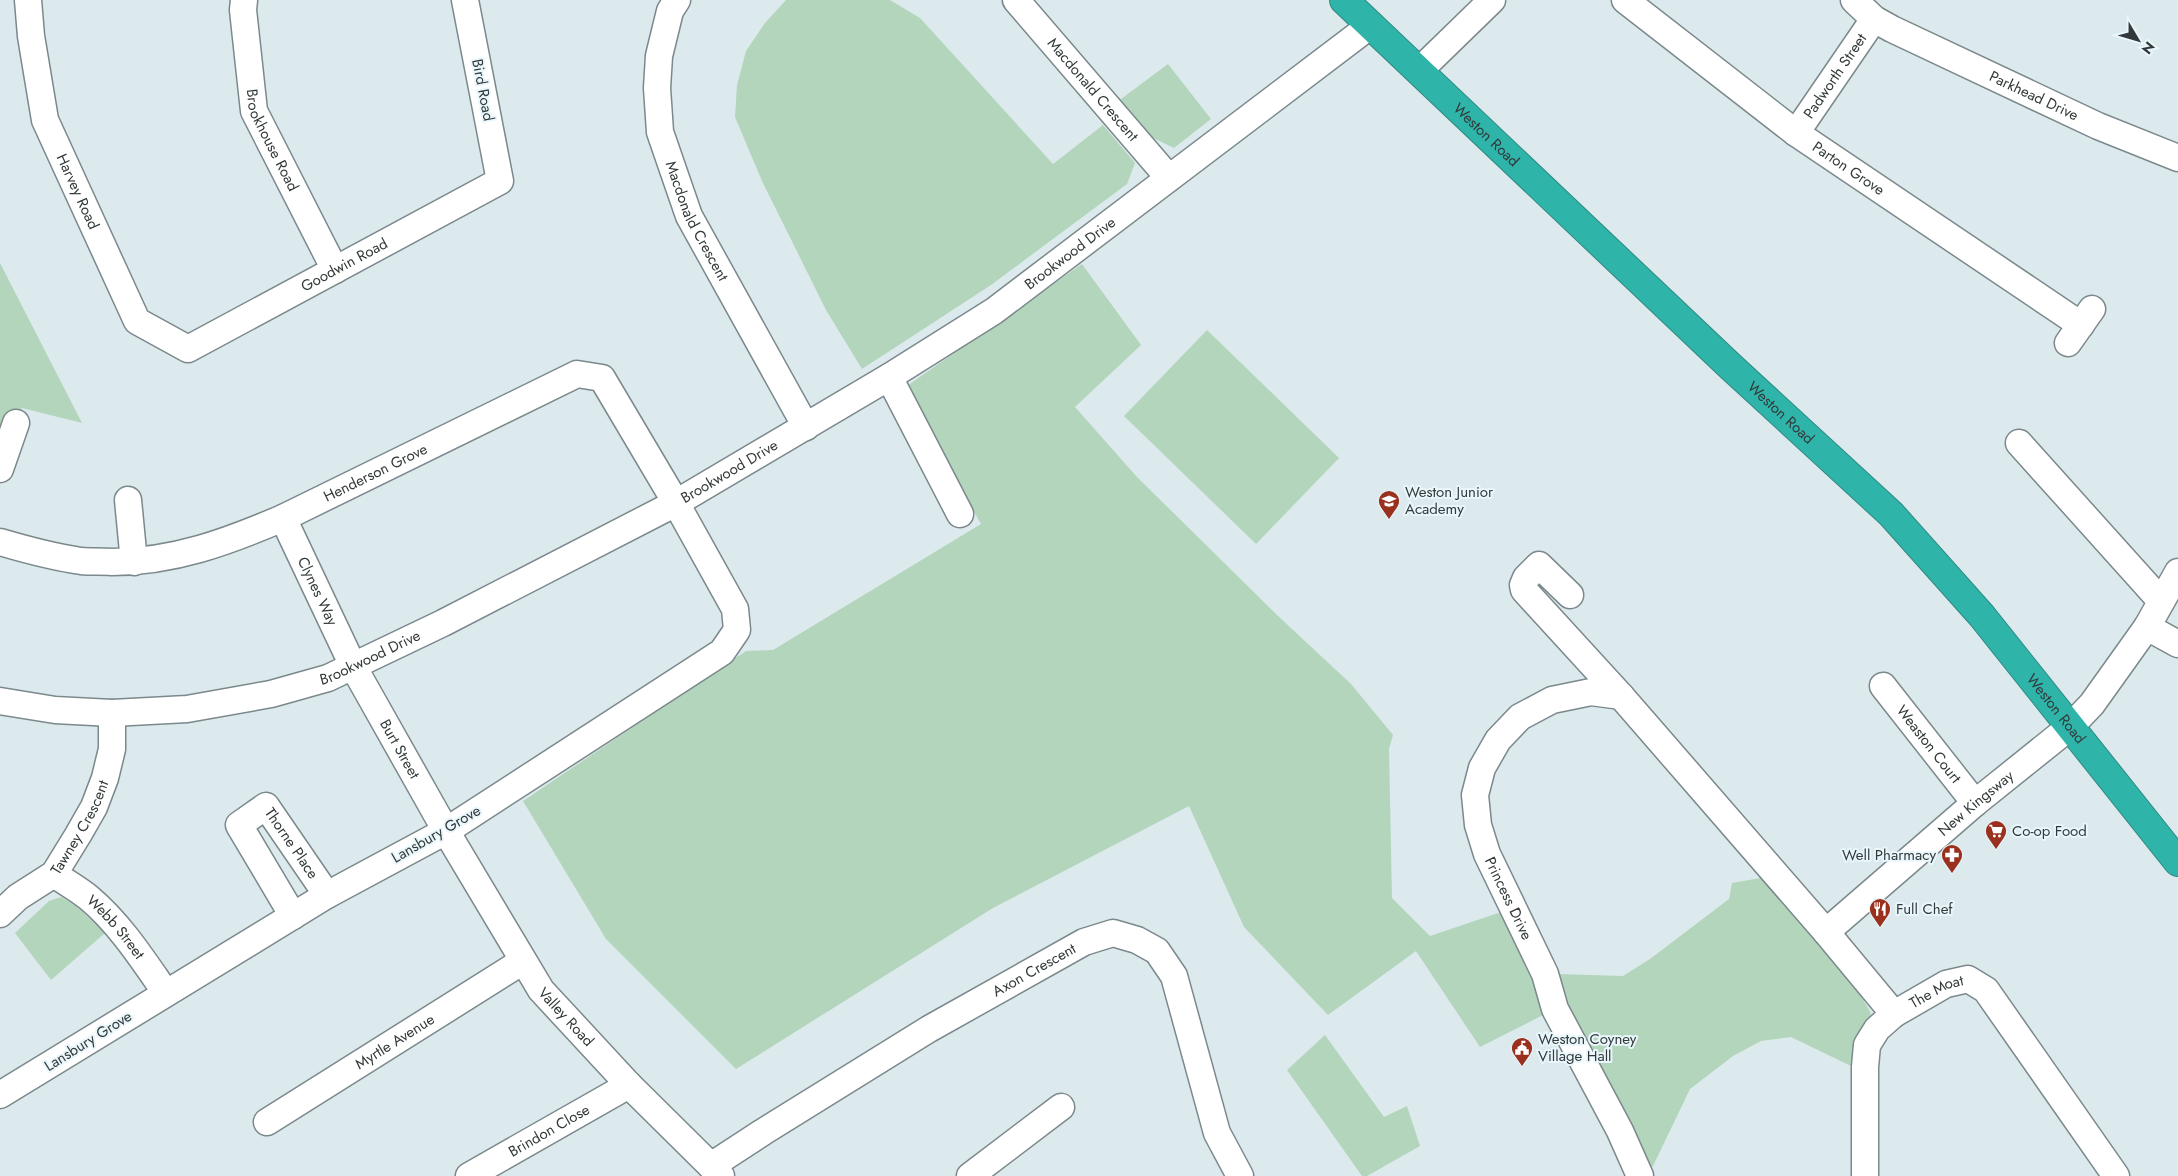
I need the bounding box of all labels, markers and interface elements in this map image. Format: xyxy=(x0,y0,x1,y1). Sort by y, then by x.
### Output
north arrow xyxy=(2113,15,2163,65)
street label: Padworth Street xyxy=(1798,29,1872,123)
street label: Macdonald Crescent xyxy=(1042,33,1144,146)
text: N xyxy=(2137,37,2160,59)
street label: Bird Road xyxy=(466,57,500,123)
street label: Parkhead Drive xyxy=(1986,65,2082,126)
street label: Brookhouse Road xyxy=(241,88,304,195)
street label: Weston Road xyxy=(1448,98,1524,172)
street label: Parton Grove xyxy=(1808,136,1889,201)
street label: Harvey Road xyxy=(51,150,105,233)
street label: Macdonald Crescent xyxy=(660,158,734,285)
street label: Brookwood Drive xyxy=(1020,211,1121,295)
street label: Goodwin Road xyxy=(297,233,392,297)
street label: Weston Road xyxy=(1742,376,1819,449)
street label: Brookwood Drive xyxy=(677,434,782,509)
street label: Henderson Grove xyxy=(320,438,431,508)
place label: Weston Junior Academy xyxy=(1405,481,1494,520)
school or university icon: Weston Junior Academy xyxy=(1377,489,1401,520)
street label: Clynes Way xyxy=(292,553,343,630)
street label: Brookwood Drive xyxy=(317,624,424,691)
street label: Weston Road xyxy=(2021,669,2091,749)
street label: Weaston Court xyxy=(1891,700,1967,788)
street label: Burt Street xyxy=(374,715,426,783)
street label: New Kingsway xyxy=(1933,765,2019,841)
street label: Tawney Crescent xyxy=(45,777,114,879)
street label: Lansbury Grove xyxy=(387,799,485,868)
street label: Thorne Place xyxy=(259,803,324,884)
supermarket icon: Co-op Food xyxy=(1984,819,2008,850)
place label: Co-op Food xyxy=(2012,820,2087,842)
pharmacy icon: Well Pharmacy xyxy=(1940,843,1964,874)
place label: Well Pharmacy xyxy=(1842,844,1936,866)
street label: Princess Drive xyxy=(1479,853,1538,944)
street label: Webb Street xyxy=(82,890,150,964)
restaurant icon: Full Chef xyxy=(1868,897,1892,928)
place label: Full Chef xyxy=(1896,898,1953,920)
street label: Axon Crescent xyxy=(988,938,1080,1002)
street label: The Moat xyxy=(1905,969,1966,1014)
street label: Valley Road xyxy=(533,982,599,1051)
street label: Lansbury Grove xyxy=(40,1005,136,1077)
street label: Myrtle Avenue xyxy=(351,1008,439,1075)
place label: Weston Coyney Village Hall xyxy=(1538,1028,1637,1067)
public building icon: Weston Coyney Village Hall xyxy=(1510,1036,1534,1067)
street label: Brindon Close xyxy=(504,1099,594,1162)

